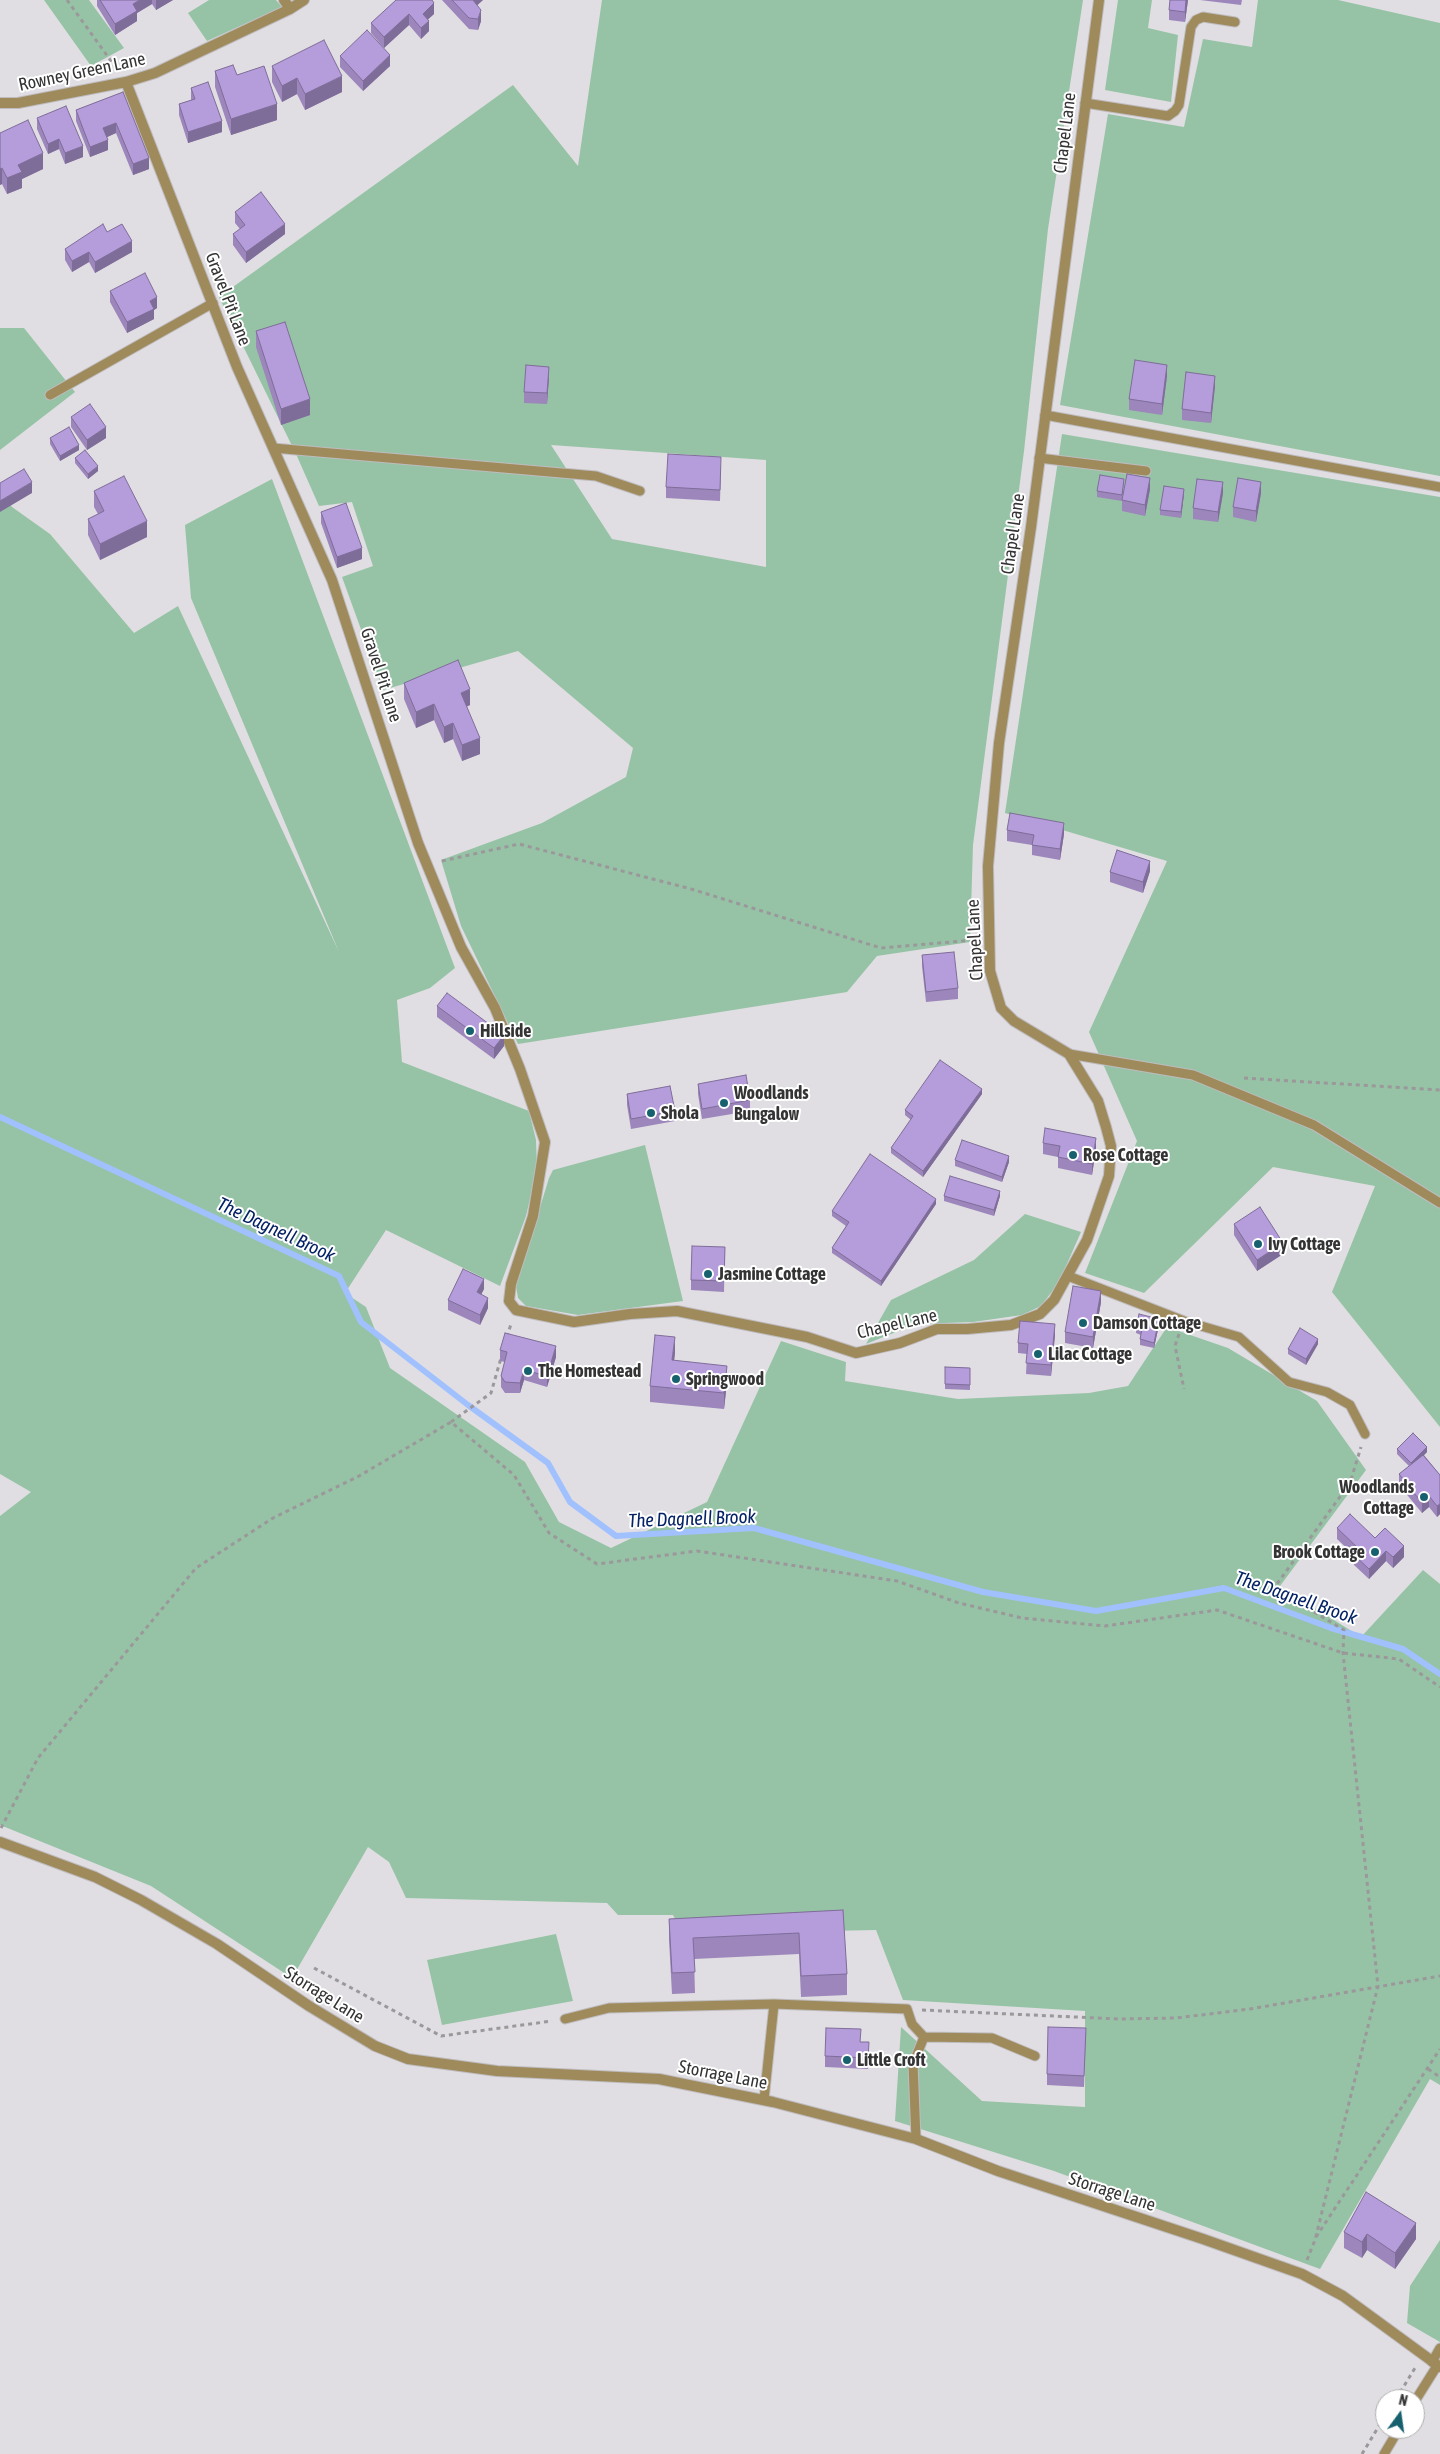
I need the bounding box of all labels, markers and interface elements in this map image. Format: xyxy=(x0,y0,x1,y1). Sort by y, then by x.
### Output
street label: Rowney Green Lane xyxy=(17,48,147,96)
street label: Chapel Lane xyxy=(1049,91,1081,175)
street label: Gravel Pit Lane xyxy=(200,249,256,349)
street label: Chapel Lane xyxy=(997,492,1029,576)
street label: Gravel Pit Lane xyxy=(356,625,406,725)
street label: Chapel Lane xyxy=(962,899,988,981)
place label: Hillside xyxy=(480,1020,531,1042)
marker: Hillside xyxy=(464,1025,476,1037)
place label: Woodlands Bungalow xyxy=(734,1082,809,1124)
marker: Woodlands Bungalow xyxy=(718,1097,730,1109)
place label: Shola xyxy=(661,1102,699,1124)
marker: Shola xyxy=(645,1107,657,1119)
place label: Rose Cottage xyxy=(1083,1144,1168,1166)
marker: Rose Cottage xyxy=(1067,1149,1079,1161)
water label: The Dagnell Brook xyxy=(213,1193,339,1267)
place label: Ivy Cottage xyxy=(1268,1233,1341,1255)
marker: Ivy Cottage xyxy=(1252,1238,1264,1250)
place label: Jasmine Cottage xyxy=(718,1263,826,1285)
marker: Jasmine Cottage xyxy=(702,1268,714,1280)
street label: Chapel Lane xyxy=(855,1304,939,1344)
place label: Damson Cottage xyxy=(1093,1312,1201,1334)
marker: Damson Cottage xyxy=(1077,1317,1089,1329)
place label: Lilac Cottage xyxy=(1048,1343,1132,1365)
marker: Lilac Cottage xyxy=(1032,1348,1044,1360)
place label: The Homestead xyxy=(538,1360,641,1382)
marker: The Homestead xyxy=(522,1365,534,1377)
place label: Springwood xyxy=(686,1368,764,1390)
marker: Springwood xyxy=(670,1373,682,1385)
place label: Woodlands Cottage xyxy=(1339,1476,1414,1518)
marker: Woodlands Cottage xyxy=(1418,1491,1430,1503)
water label: The Dagnell Brook xyxy=(628,1505,756,1533)
place label: Brook Cottage xyxy=(1273,1541,1365,1563)
marker: Brook Cottage xyxy=(1369,1546,1381,1558)
water label: The Dagnell Brook xyxy=(1232,1566,1360,1630)
street label: Storrage Lane xyxy=(280,1962,368,2028)
place label: Little Croft xyxy=(857,2049,926,2071)
marker: Little Croft xyxy=(841,2054,853,2066)
street label: Storrage Lane xyxy=(677,2056,769,2094)
street label: Storrage Lane xyxy=(1066,2168,1158,2216)
north arrow xyxy=(1375,2389,1425,2439)
text: N xyxy=(1397,2392,1409,2409)

